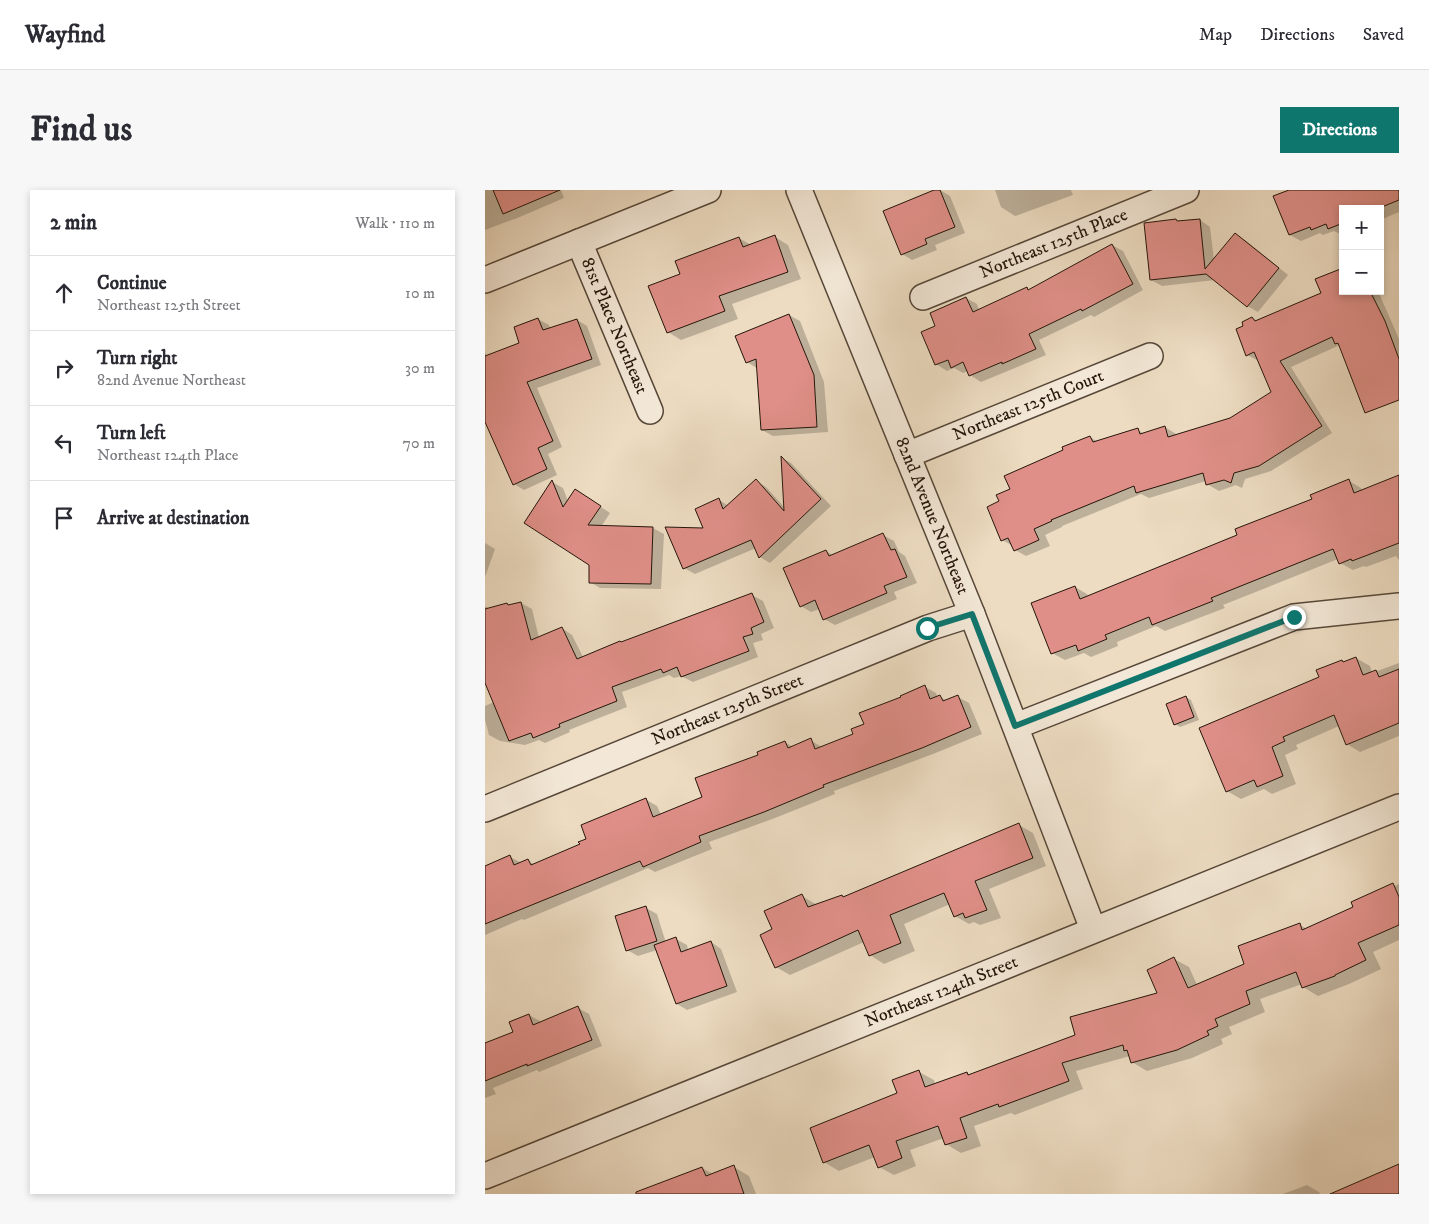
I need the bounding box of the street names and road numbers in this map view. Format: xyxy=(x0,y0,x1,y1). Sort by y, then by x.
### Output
street label: Northeast 125th Place xyxy=(976,204,1131,284)
street label: 81st Place Northeast xyxy=(576,254,653,398)
street label: Northeast 125th Court xyxy=(950,365,1107,446)
street label: 82nd Avenue Northeast xyxy=(890,434,974,598)
street label: Northeast 125th Street xyxy=(649,669,807,751)
street label: Northeast 124th Street xyxy=(861,951,1021,1033)

